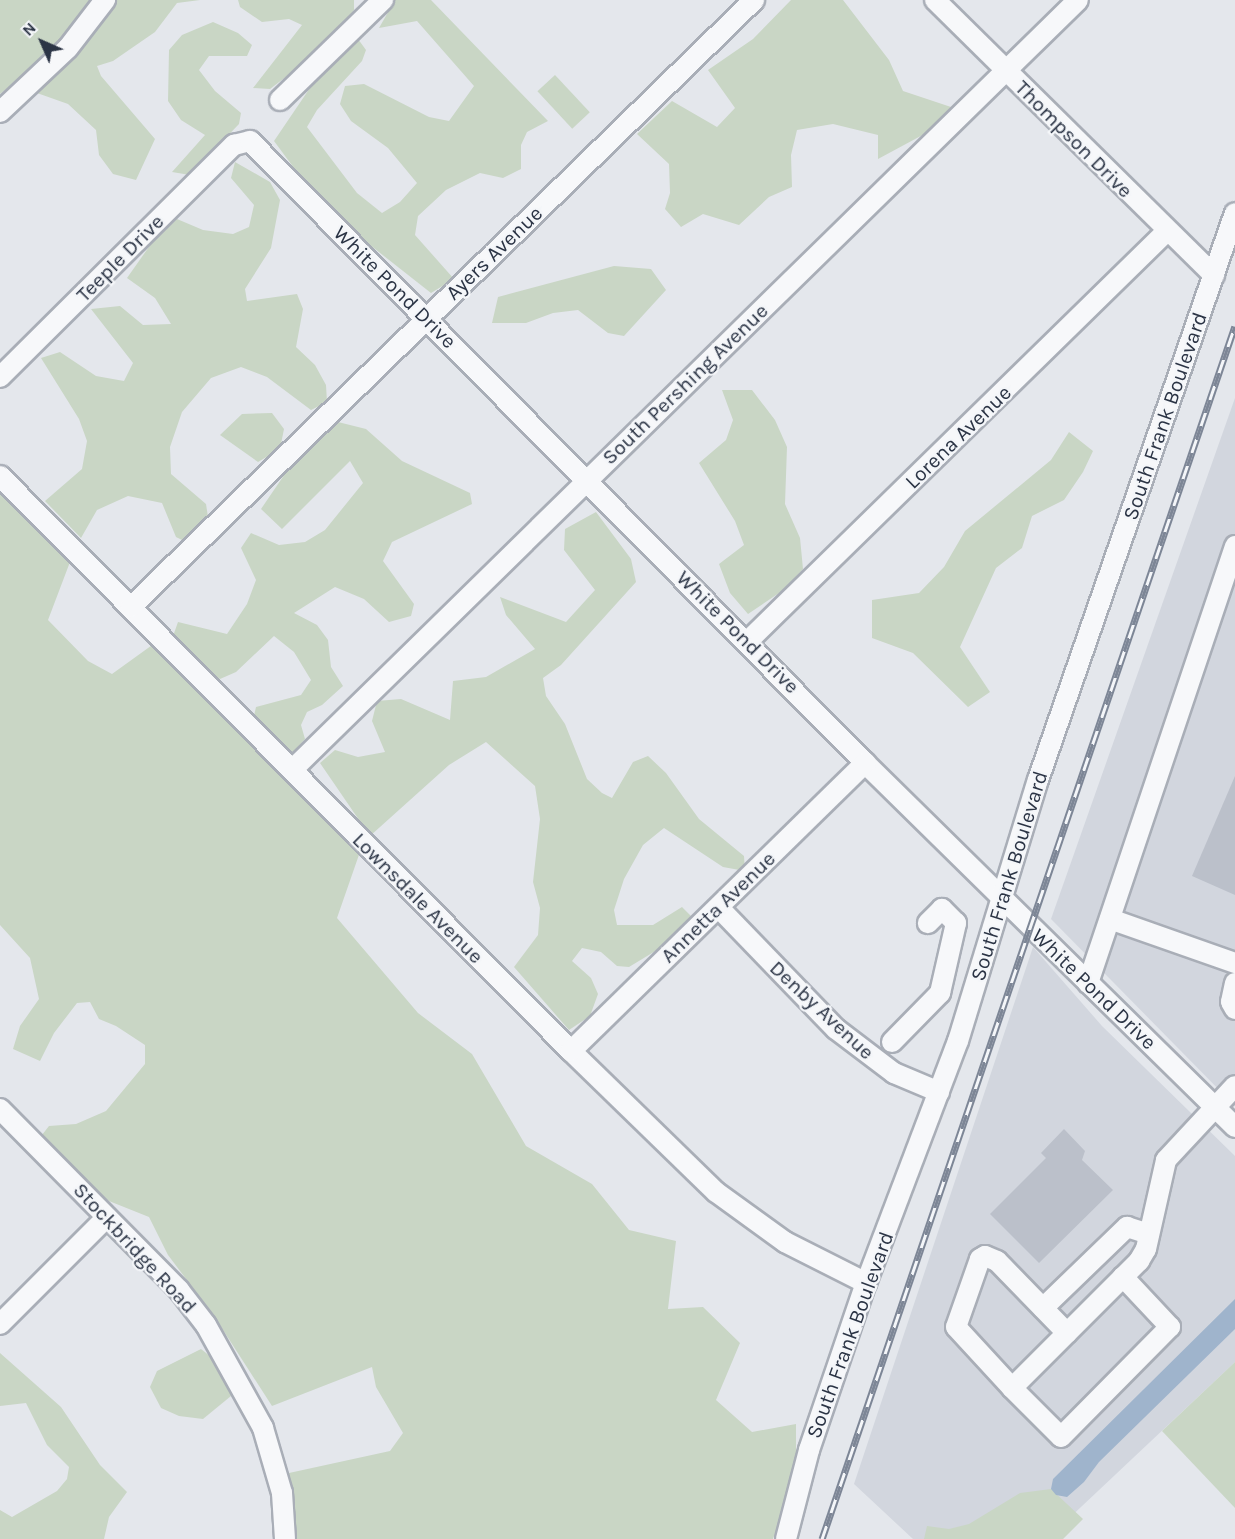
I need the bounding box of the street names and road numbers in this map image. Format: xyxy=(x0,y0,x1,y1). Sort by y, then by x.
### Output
street label: Thompson Drive xyxy=(1010,75,1138,203)
street label: Ayers Avenue xyxy=(440,201,548,305)
street label: Teeple Drive xyxy=(71,209,169,307)
street label: White Pond Drive xyxy=(328,220,462,354)
street label: South Pershing Avenue xyxy=(597,298,773,470)
street label: South Frank Boulevard xyxy=(1118,309,1212,523)
street label: Lorena Avenue xyxy=(900,380,1016,494)
street label: White Pond Drive xyxy=(671,565,805,699)
street label: South Frank Boulevard xyxy=(965,768,1053,984)
street label: Lownsdale Avenue xyxy=(347,827,489,969)
street label: Annetta Avenue xyxy=(655,846,781,968)
street label: White Pond Drive xyxy=(1026,923,1162,1055)
street label: Denby Avenue xyxy=(765,955,879,1065)
street label: Stockbridge Road xyxy=(68,1177,202,1319)
street label: South Frank Boulevard xyxy=(801,1228,899,1442)

